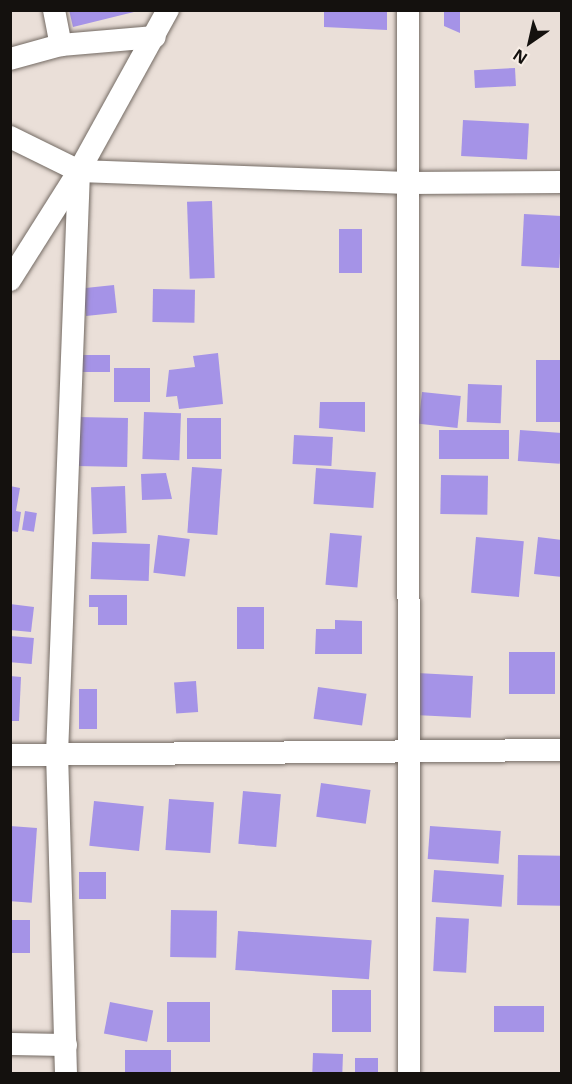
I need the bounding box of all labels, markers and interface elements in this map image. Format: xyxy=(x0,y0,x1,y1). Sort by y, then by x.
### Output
north arrow xyxy=(500,12,560,72)
text: N xyxy=(508,44,531,70)

